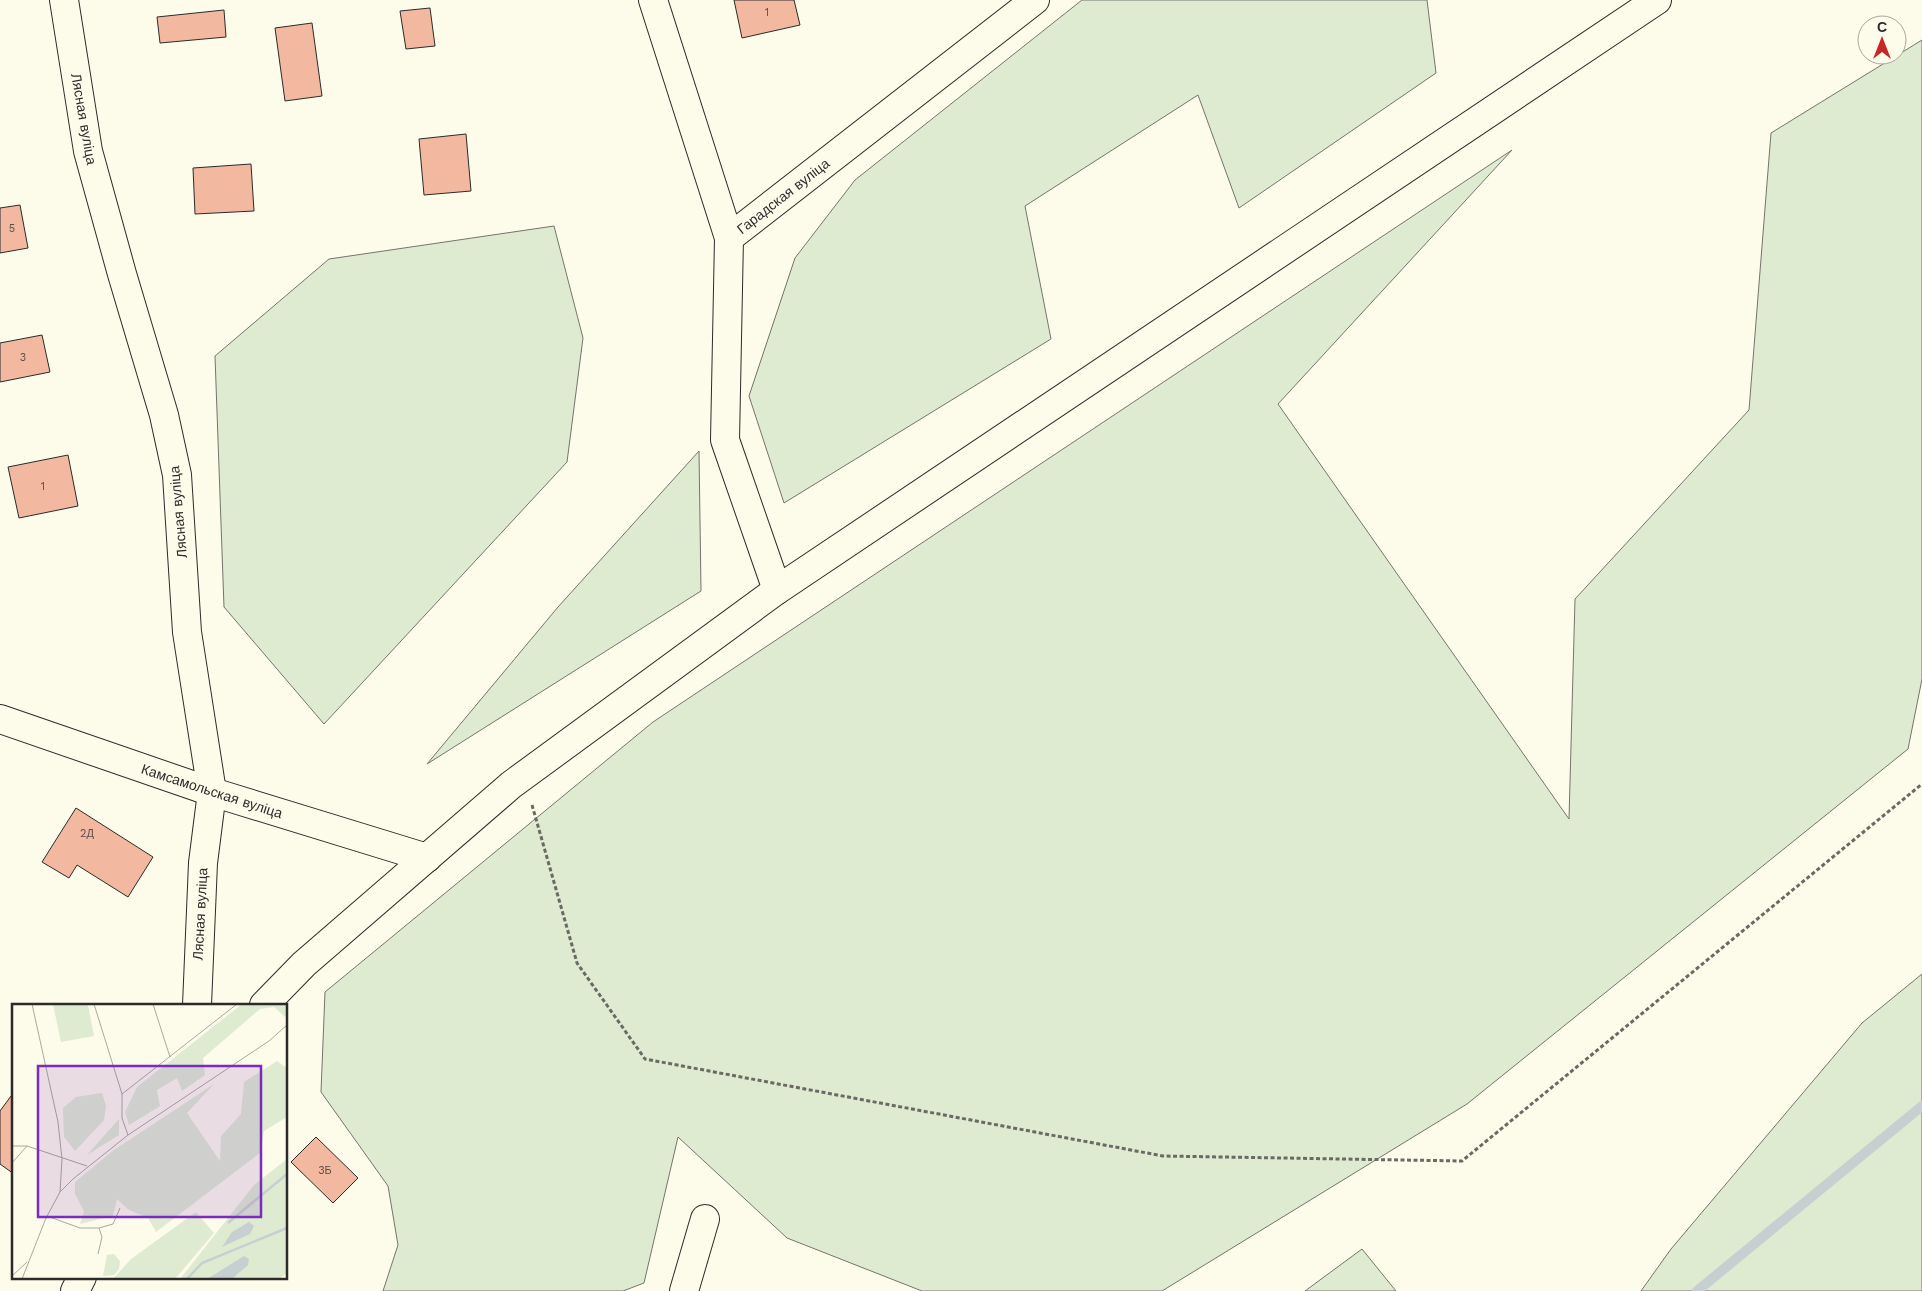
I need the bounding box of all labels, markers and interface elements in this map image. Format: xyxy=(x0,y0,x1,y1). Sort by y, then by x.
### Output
house number: 1 xyxy=(765,6,769,19)
north arrow xyxy=(1857,15,1907,65)
text: С xyxy=(1877,19,1887,35)
street label: Лясная вуліца xyxy=(68,72,100,166)
street label: Гарадская вуліца xyxy=(734,155,833,237)
house number: 5 xyxy=(9,222,15,235)
house number: 3 xyxy=(20,351,26,364)
street label: Лясная вуліца xyxy=(166,465,190,559)
house number: 1 xyxy=(41,480,45,493)
street label: Камсамольская вуліца xyxy=(139,761,285,821)
house number: 2Д xyxy=(80,827,94,840)
street label: Лясная вуліца xyxy=(190,867,210,961)
inset map xyxy=(12,1004,288,1278)
house number: 3Б xyxy=(318,1164,332,1177)

